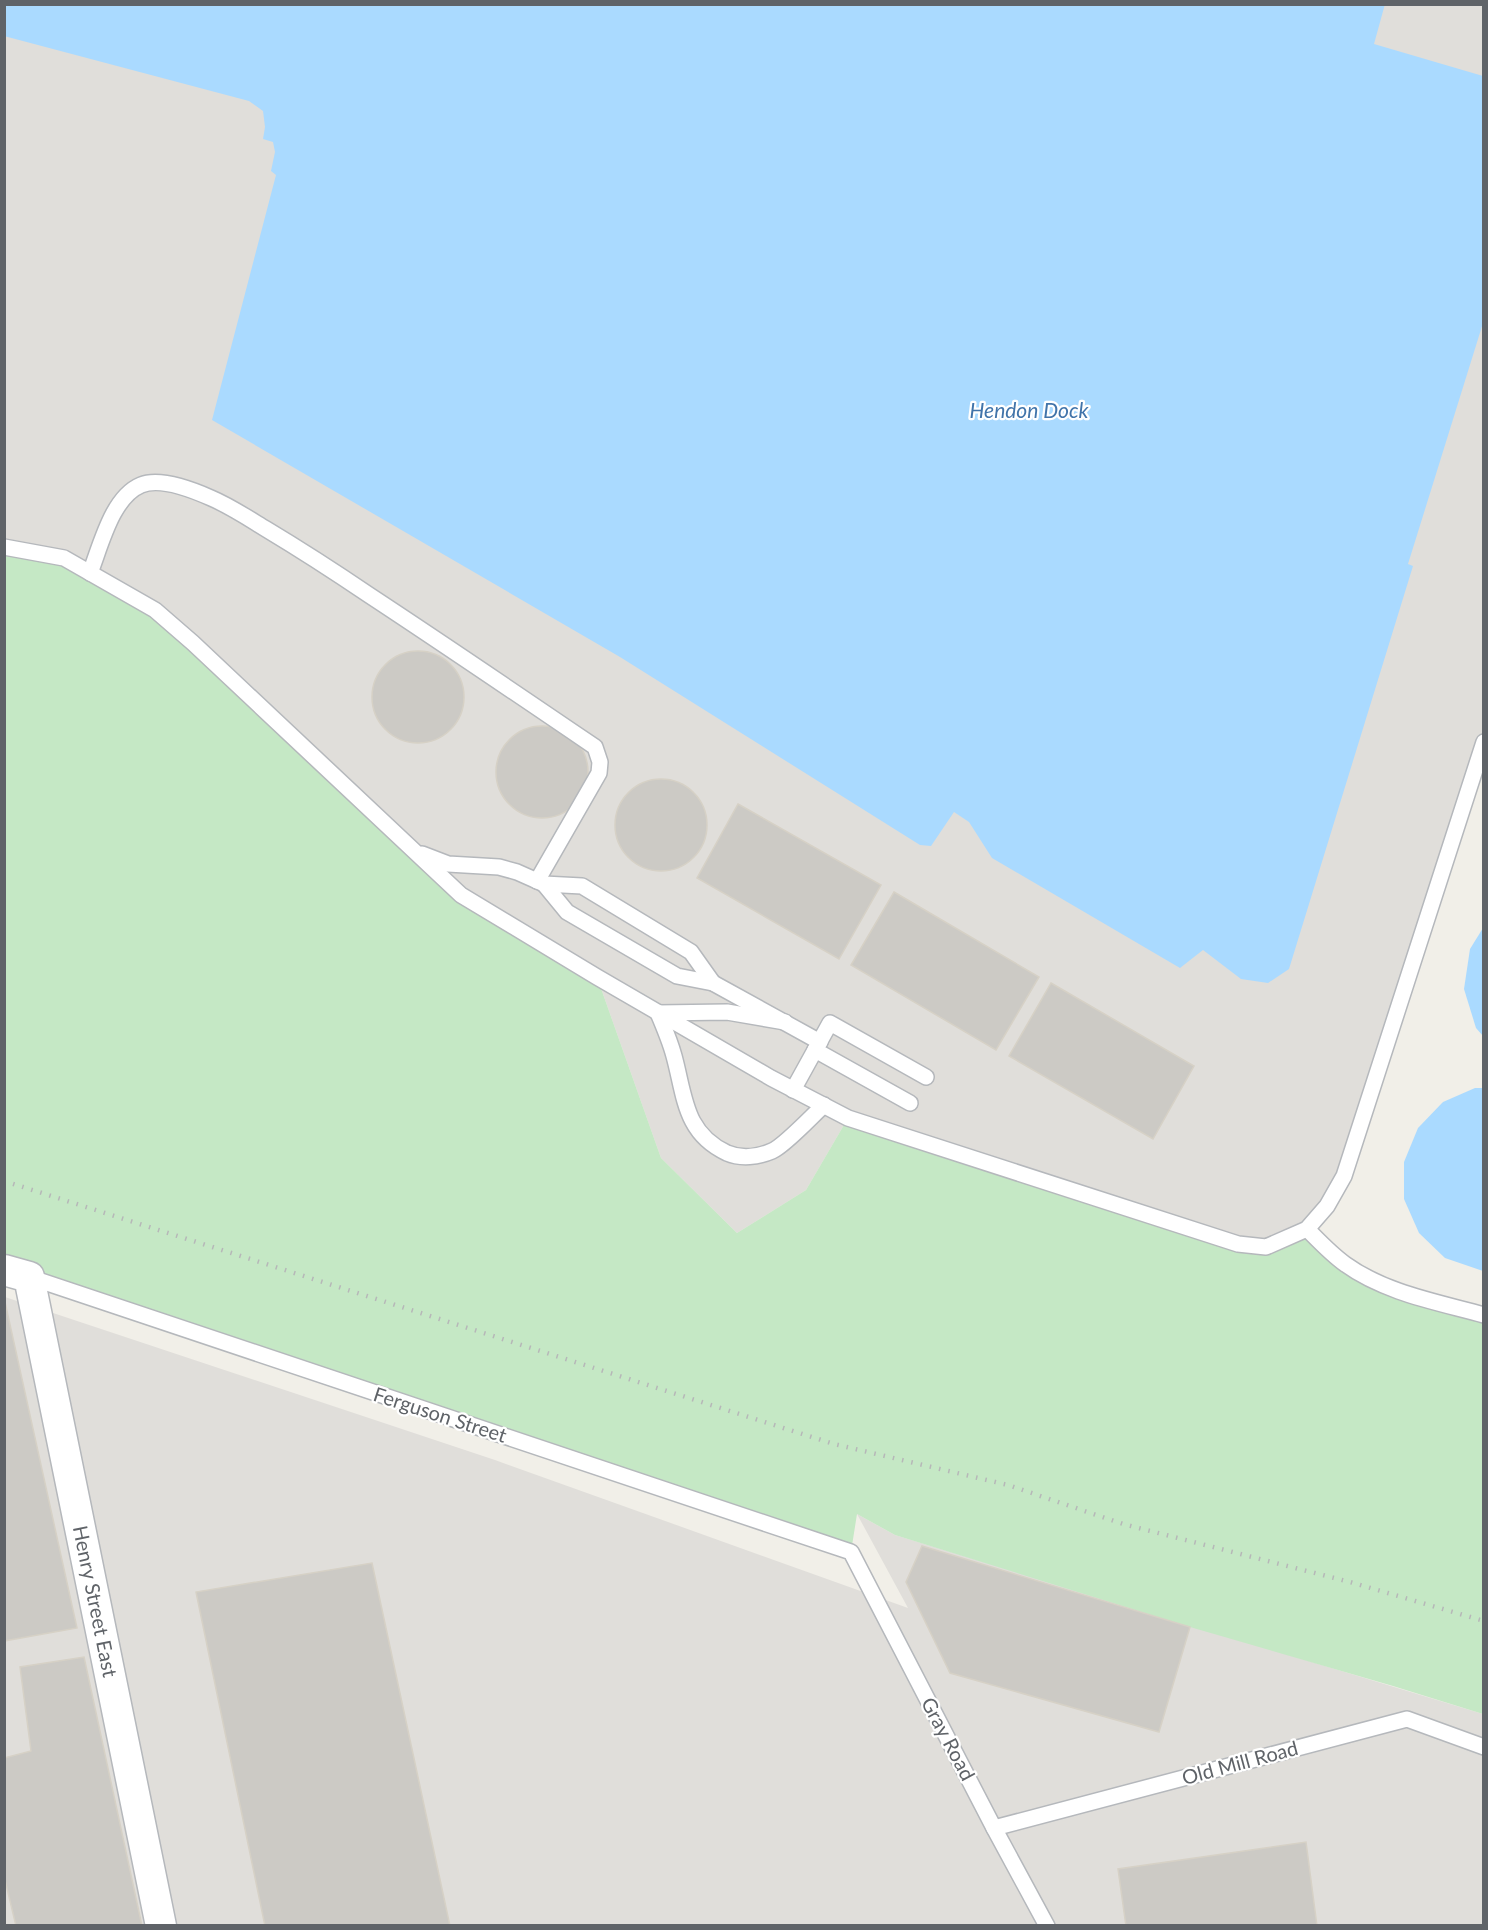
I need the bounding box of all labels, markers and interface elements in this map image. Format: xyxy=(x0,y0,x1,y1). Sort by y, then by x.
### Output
water label: Hendon Dock xyxy=(969,397,1090,422)
street label: Ferguson Street xyxy=(371,1381,510,1447)
street label: Henry Street East xyxy=(69,1523,123,1679)
street label: Gray Road xyxy=(917,1693,981,1784)
street label: Old Mill Road xyxy=(1179,1735,1300,1789)

